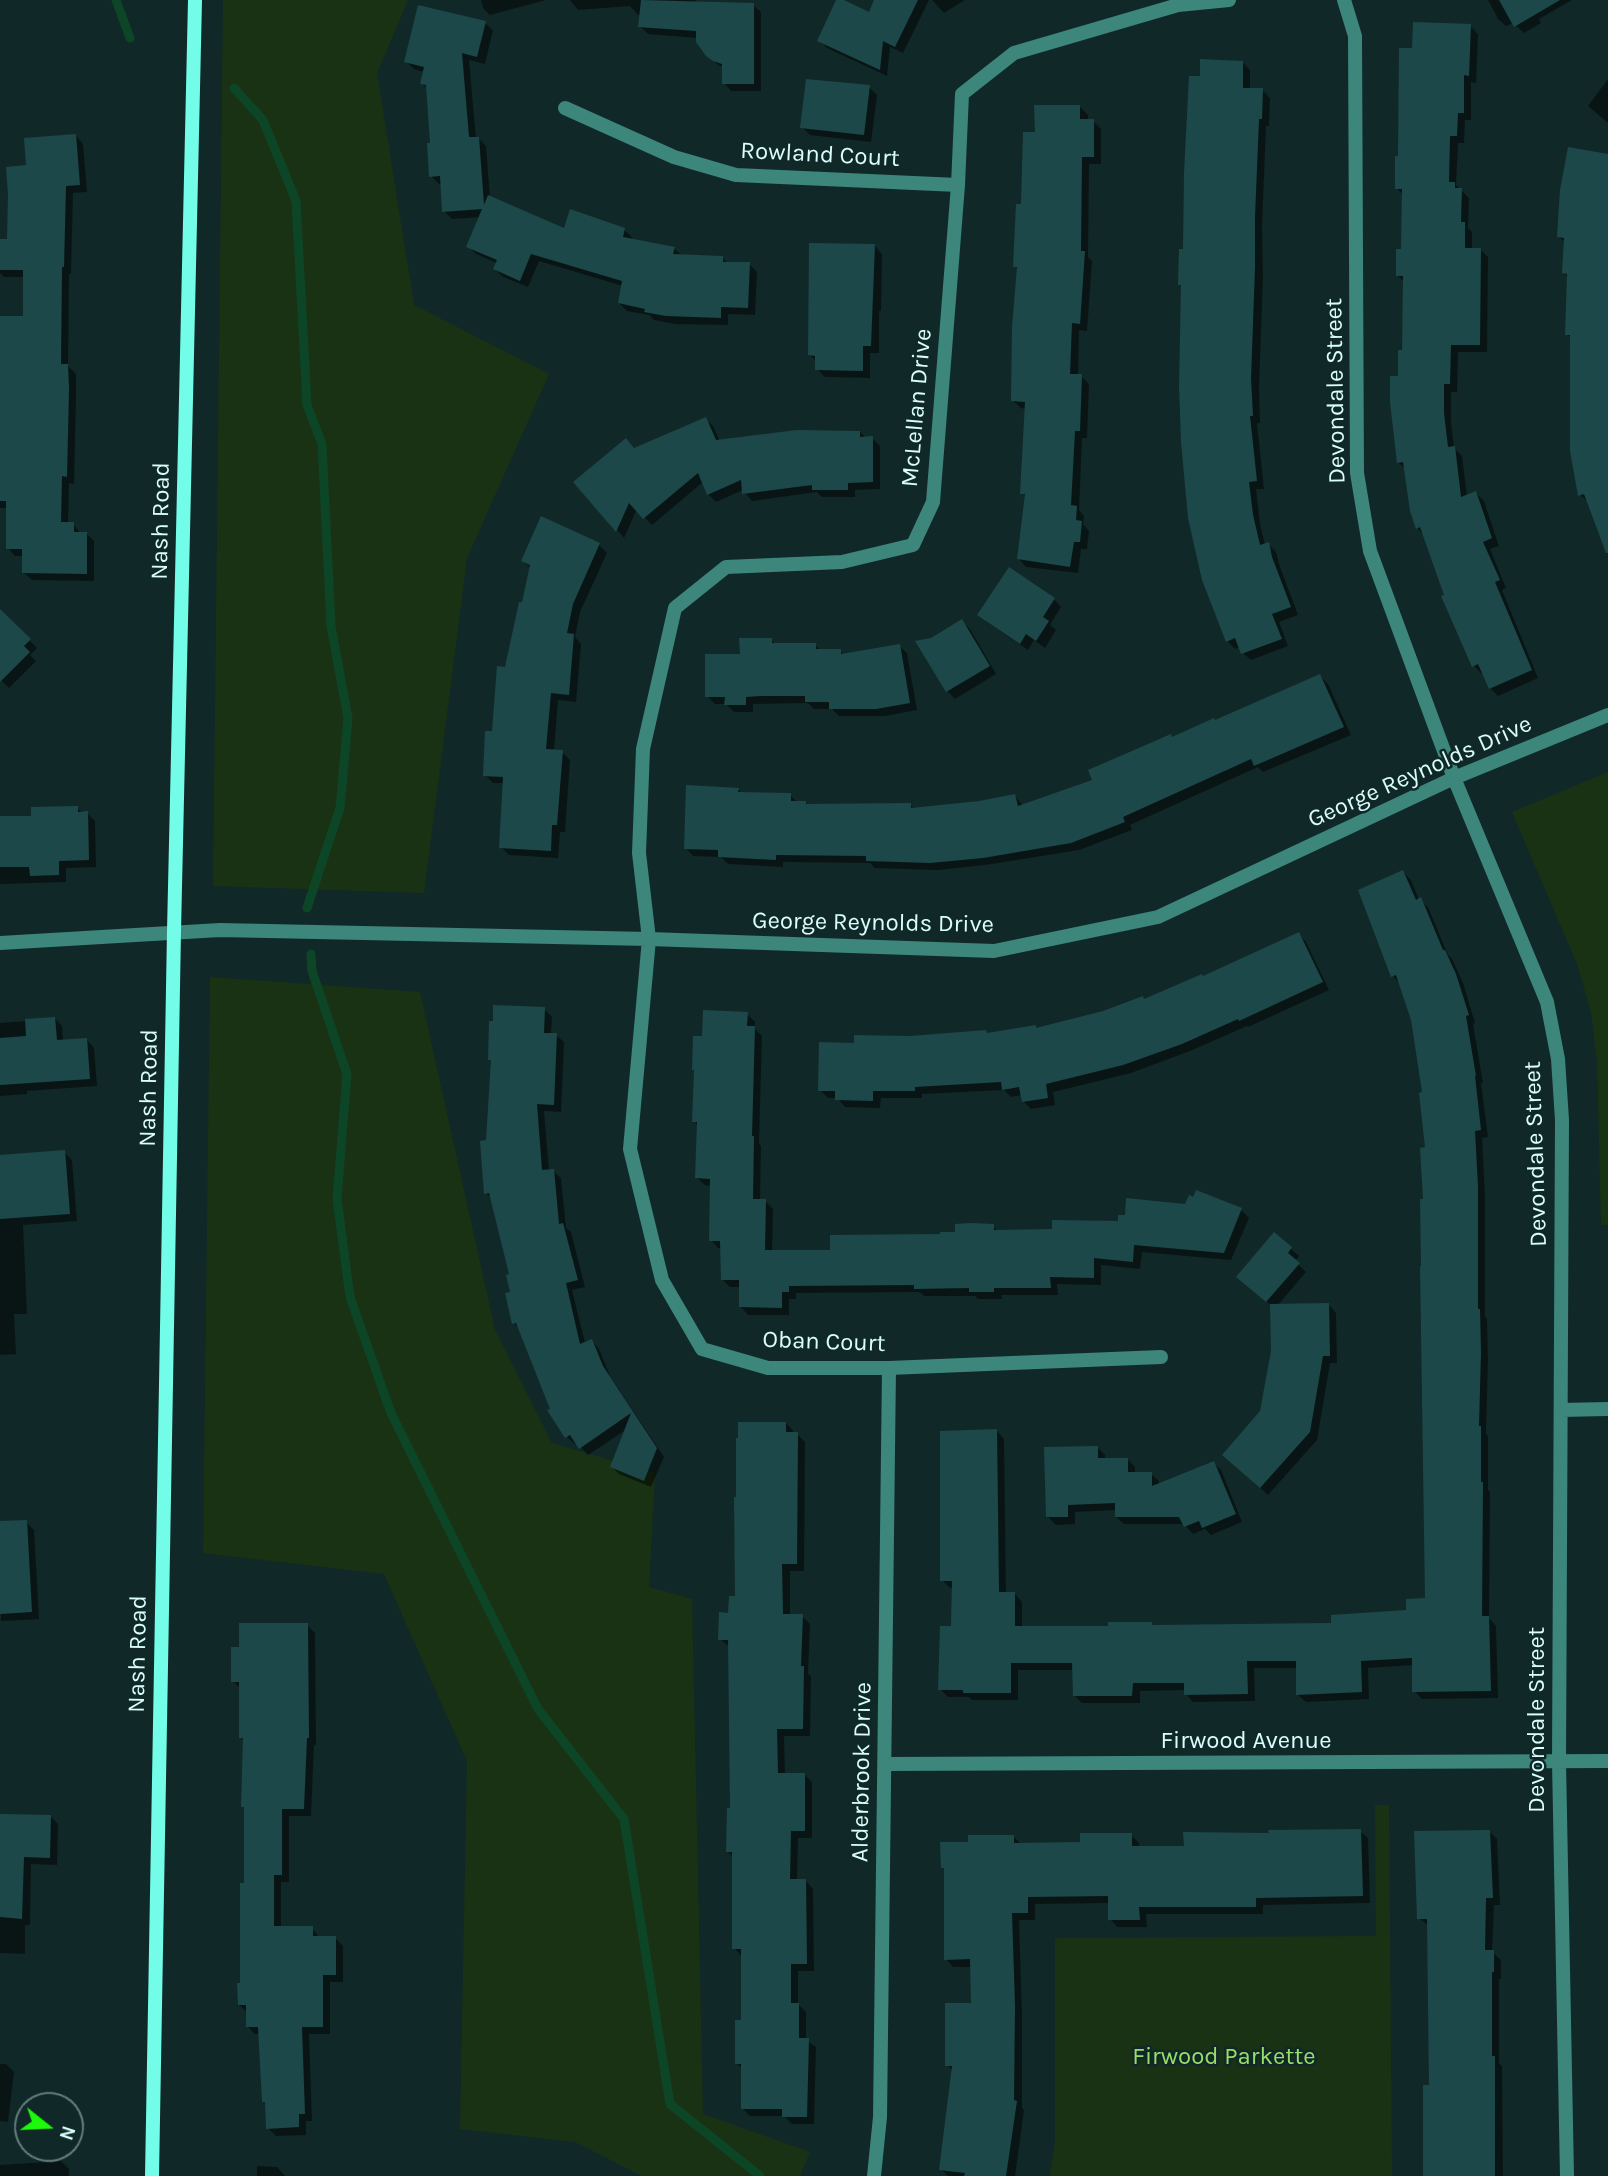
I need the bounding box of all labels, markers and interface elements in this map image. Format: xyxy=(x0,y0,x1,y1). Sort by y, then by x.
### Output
street label: Rowland Court xyxy=(740,136,900,174)
street label: Devondale Street xyxy=(1320,298,1352,484)
street label: McLellan Drive xyxy=(896,327,938,489)
street label: Nash Road xyxy=(146,462,176,580)
street label: George Reynolds Drive xyxy=(1304,710,1536,834)
street label: George Reynolds Drive xyxy=(752,906,994,940)
street label: Nash Road xyxy=(134,1029,164,1147)
street label: Devondale Street xyxy=(1518,1061,1554,1247)
street label: Oban Court xyxy=(762,1325,886,1359)
street label: Nash Road xyxy=(123,1595,153,1713)
street label: Devondale Street xyxy=(1523,1627,1551,1813)
street label: Alderbrook Drive xyxy=(846,1682,878,1862)
street label: Firwood Avenue xyxy=(1161,1727,1331,1755)
park label: Firwood Parkette xyxy=(1132,2043,1316,2071)
north arrow xyxy=(14,2092,84,2162)
text: N xyxy=(55,2123,80,2143)

